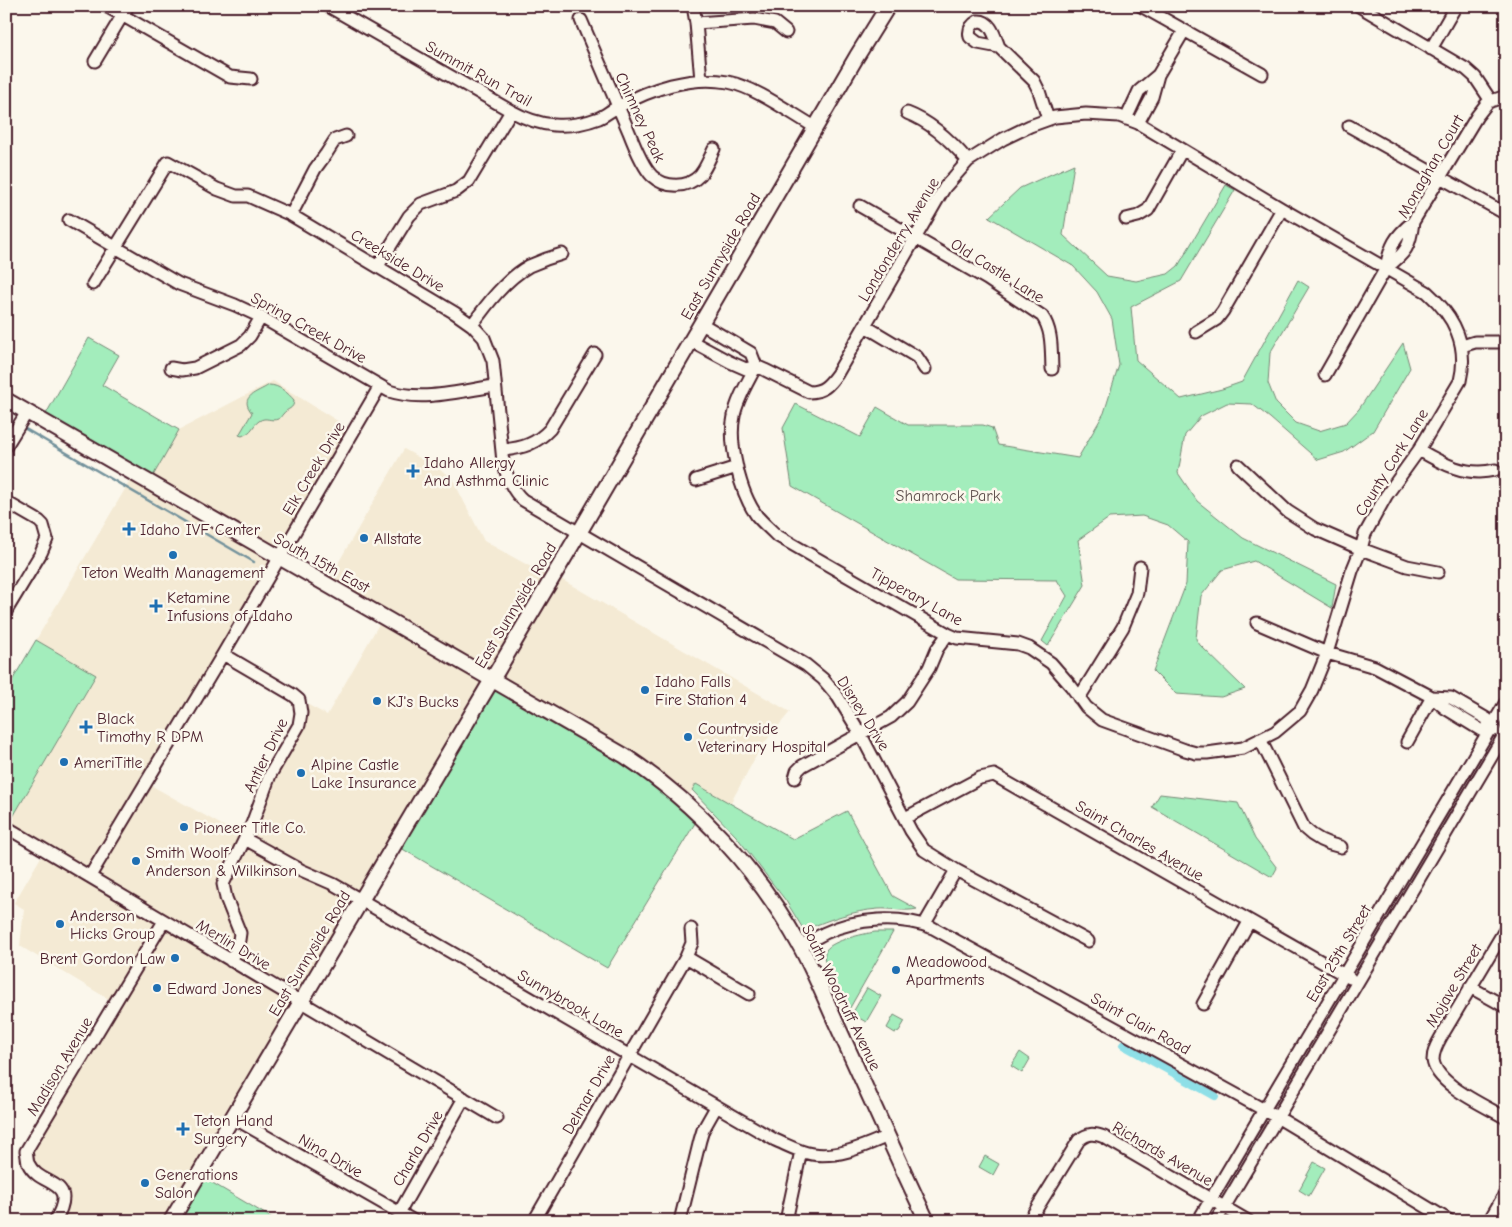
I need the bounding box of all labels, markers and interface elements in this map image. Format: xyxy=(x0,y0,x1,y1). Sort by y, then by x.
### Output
street label: Summit Run Trail xyxy=(422,37,535,111)
street label: Chimney Peak xyxy=(611,70,669,165)
street label: Monaghan Court xyxy=(1394,111,1468,221)
street label: Londonderry Avenue xyxy=(855,174,943,305)
street label: East Sunnyside Road xyxy=(677,190,764,323)
street label: Creekside Drive xyxy=(347,226,448,296)
street label: Old Castle Lane xyxy=(947,235,1047,307)
street label: Spring Creek Drive xyxy=(248,289,369,367)
street label: County Cork Lane xyxy=(1352,406,1432,519)
street label: Elk Creek Drive xyxy=(279,419,349,518)
place label: Idaho Allergy And Asthma Clinic xyxy=(424,454,549,490)
marker: Idaho Allergy And Asthma Clinic xyxy=(406,464,420,478)
park label: Shamrock Park xyxy=(896,487,1001,505)
place label: Idaho IVF Center xyxy=(140,521,261,539)
marker: Idaho IVF Center xyxy=(122,522,136,536)
street label: South 15th East xyxy=(271,529,373,597)
place label: Allstate xyxy=(374,530,421,548)
marker: Allstate xyxy=(358,532,370,544)
street label: East Sunnyside Road xyxy=(471,540,560,671)
marker: Teton Wealth Management xyxy=(167,549,179,561)
place label: Teton Wealth Management xyxy=(82,564,265,582)
street label: Tipperary Lane xyxy=(867,564,966,630)
place label: Ketamine Infusions of Idaho xyxy=(167,589,293,625)
marker: Ketamine Infusions of Idaho xyxy=(149,599,163,613)
place label: Idaho Falls Fire Station 4 xyxy=(655,673,747,709)
street label: Disney Drive xyxy=(833,673,893,754)
marker: Idaho Falls Fire Station 4 xyxy=(639,684,651,696)
place label: KJ's Bucks xyxy=(387,693,459,711)
marker: KJ's Bucks xyxy=(371,695,383,707)
place label: Black Timothy R DPM xyxy=(97,710,203,746)
street label: Antler Drive xyxy=(240,715,292,796)
marker: Black Timothy R DPM xyxy=(79,720,93,734)
place label: Countryside Veterinary Hospital xyxy=(698,720,826,756)
marker: Countryside Veterinary Hospital xyxy=(682,731,694,743)
place label: AmeriTitle xyxy=(74,754,143,772)
marker: AmeriTitle xyxy=(58,756,70,768)
place label: Alpine Castle Lake Insurance xyxy=(311,756,417,792)
marker: Alpine Castle Lake Insurance xyxy=(295,767,307,779)
street label: Saint Charles Avenue xyxy=(1072,797,1207,885)
place label: Pioneer Title Co. xyxy=(194,819,305,837)
marker: Pioneer Title Co. xyxy=(178,821,190,833)
place label: Smith Woolf Anderson & Wilkinson xyxy=(146,844,297,880)
marker: Smith Woolf Anderson & Wilkinson xyxy=(130,855,142,867)
street label: East Sunnyside Road xyxy=(265,888,354,1019)
street label: East 25th Street xyxy=(1303,901,1375,1005)
place label: Anderson Hicks Group xyxy=(70,907,155,943)
street label: Merlin Drive xyxy=(193,916,274,974)
marker: Anderson Hicks Group xyxy=(54,918,66,930)
street label: South Woodruff Avenue xyxy=(798,922,884,1073)
street label: Mojave Street xyxy=(1422,940,1486,1030)
place label: Brent Gordon Law xyxy=(40,950,165,968)
marker: Brent Gordon Law xyxy=(169,952,181,964)
place label: Meadowood Apartments xyxy=(906,953,987,989)
marker: Meadowood Apartments xyxy=(890,964,902,976)
street label: Sunnybrook Lane xyxy=(514,966,627,1042)
place label: Edward Jones xyxy=(167,980,262,998)
marker: Edward Jones xyxy=(151,982,163,994)
street label: Saint Clair Road xyxy=(1088,989,1193,1059)
street label: Madison Avenue xyxy=(23,1014,96,1119)
street label: Delmar Drive xyxy=(559,1051,619,1138)
street label: Charla Drive xyxy=(389,1107,447,1190)
place label: Teton Hand Surgery xyxy=(194,1112,273,1148)
street label: Richards Avenue xyxy=(1109,1118,1216,1190)
marker: Teton Hand Surgery xyxy=(176,1122,190,1136)
street label: Nina Drive xyxy=(295,1130,366,1181)
place label: Generations Salon xyxy=(155,1166,238,1202)
marker: Generations Salon xyxy=(139,1177,151,1189)

